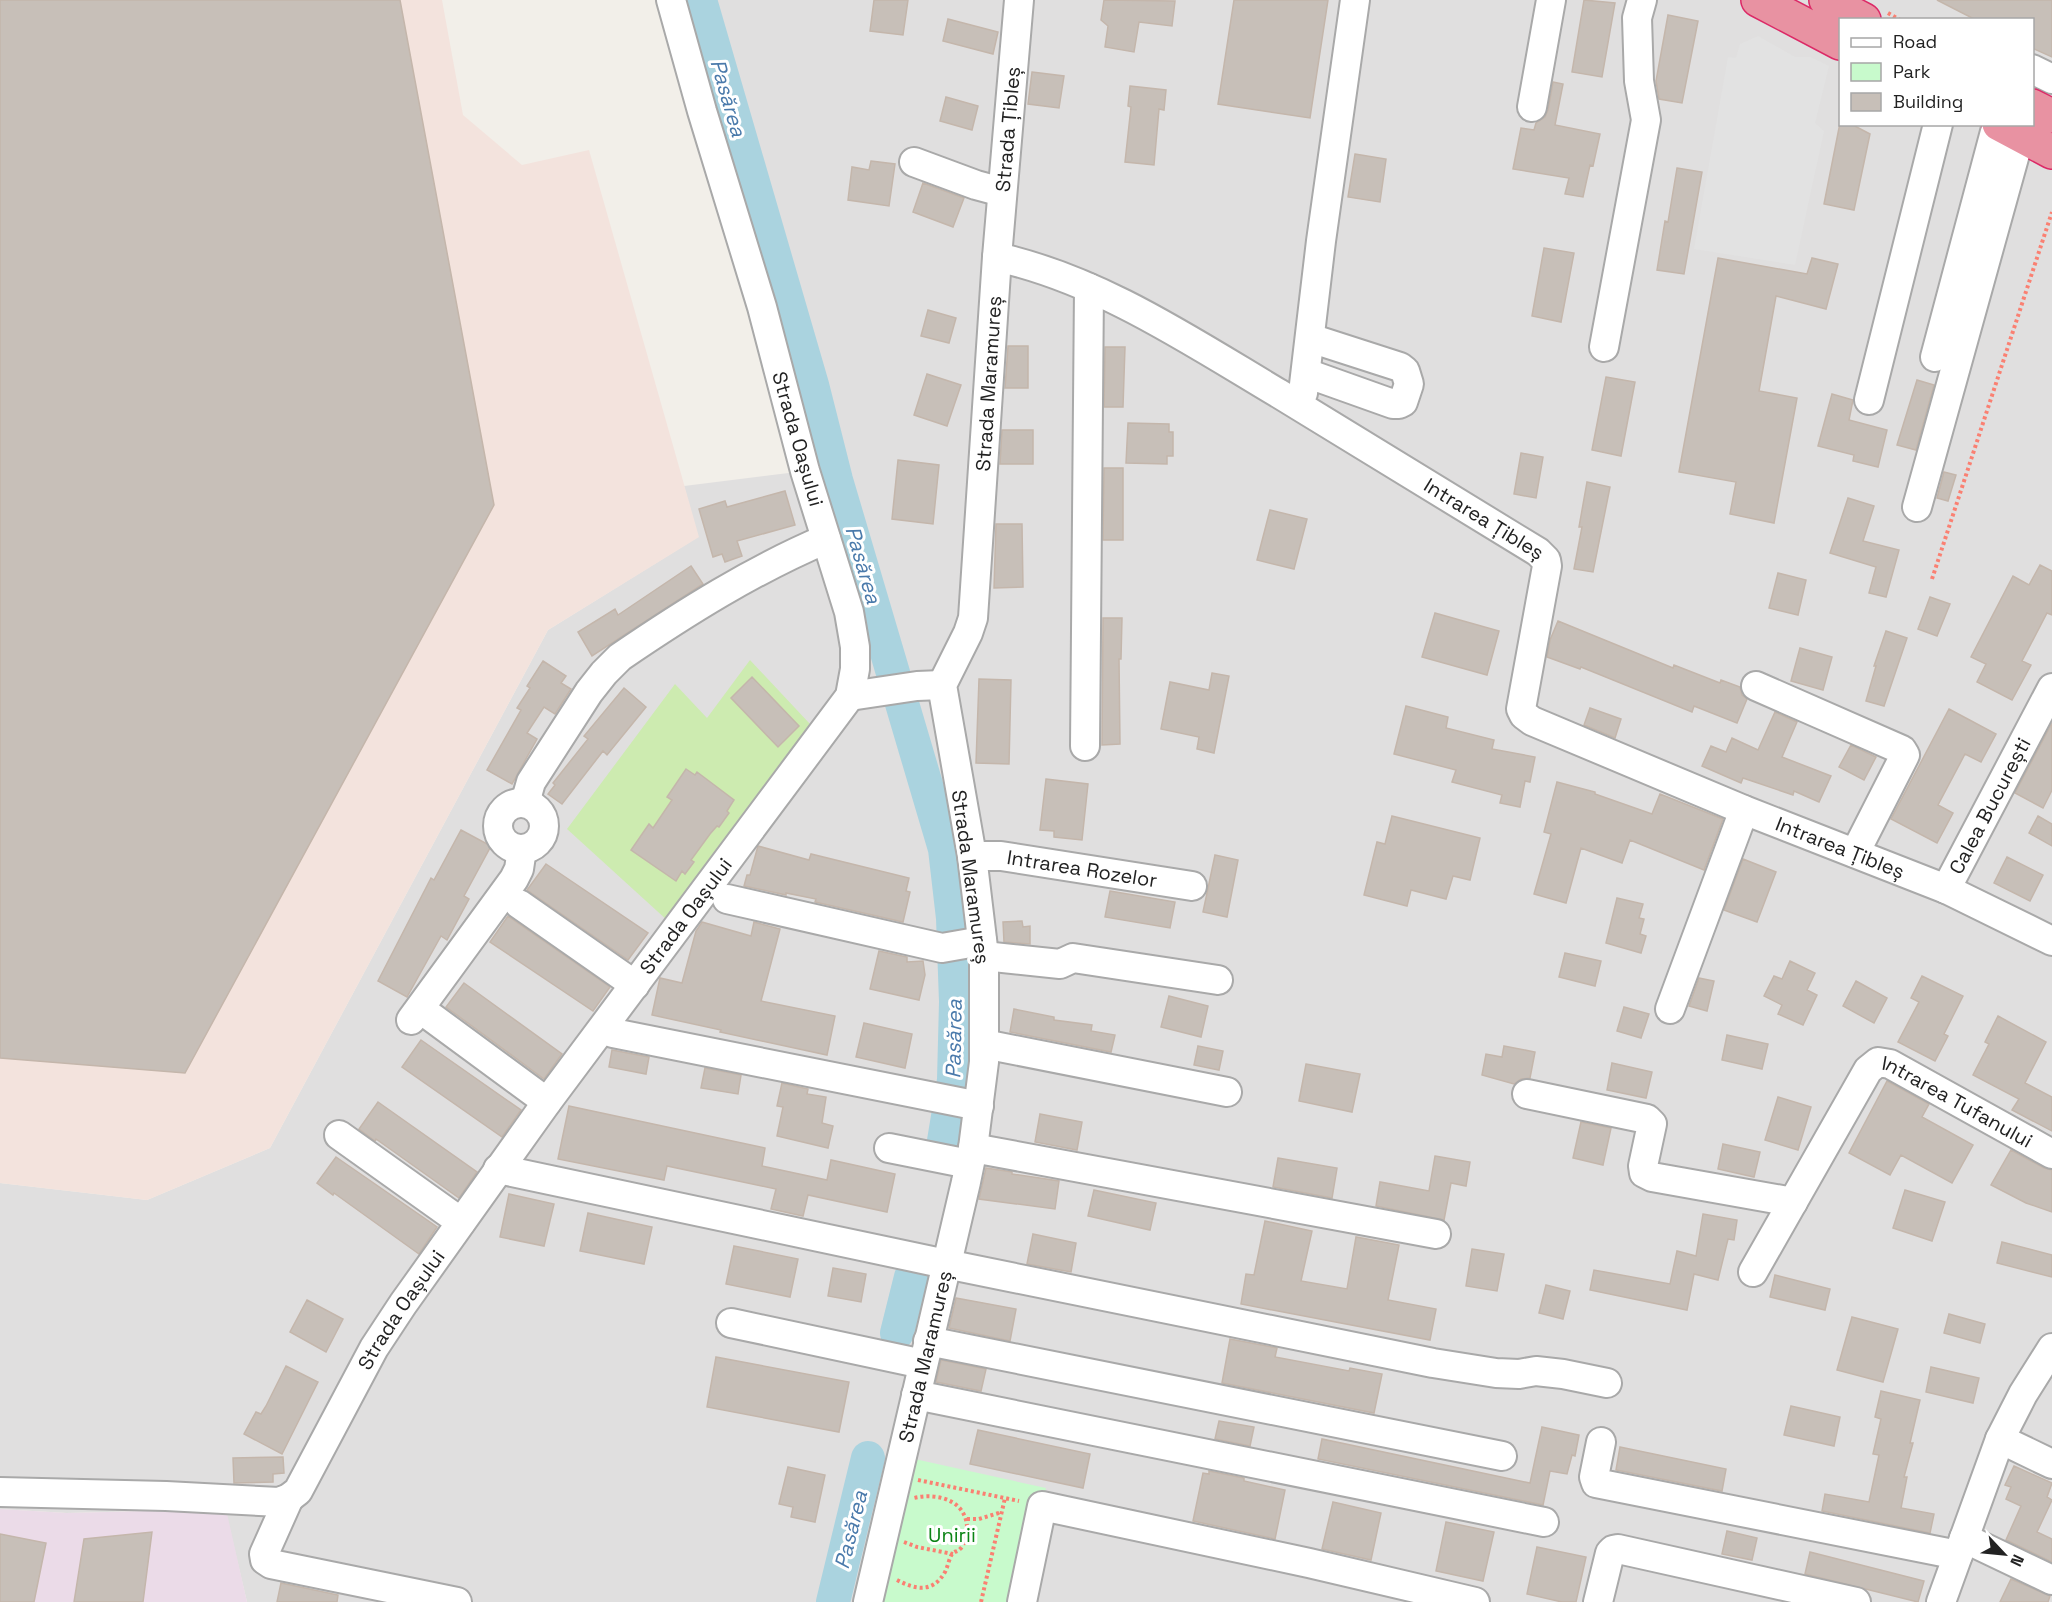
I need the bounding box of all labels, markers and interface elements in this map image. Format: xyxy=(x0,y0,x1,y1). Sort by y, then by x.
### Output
legend xyxy=(1839,18,2034,126)
text: Road xyxy=(1893,30,1937,53)
water label: Pasărea xyxy=(705,56,753,141)
text: Park xyxy=(1893,60,1931,83)
street label: Strada Țibleș xyxy=(990,66,1026,193)
text: Building xyxy=(1893,90,1963,113)
street label: Strada Maramureș xyxy=(970,295,1007,472)
street label: Strada Oașului xyxy=(766,369,830,509)
street label: Intrarea Țibleș xyxy=(1419,472,1549,566)
water label: Pasărea xyxy=(840,523,888,608)
street label: Calea București xyxy=(1943,733,2037,879)
street label: Strada Maramureș xyxy=(946,788,996,966)
street label: Intrarea Țibleș xyxy=(1772,811,1908,885)
street label: Intrarea Rozelor xyxy=(1005,844,1159,893)
street label: Strada Oașului xyxy=(634,853,738,980)
water label: Pasărea xyxy=(939,998,968,1079)
street label: Intrarea Tufanului xyxy=(1880,1050,2037,1154)
street label: Strada Oașului xyxy=(352,1245,450,1374)
street label: Strada Maramureș xyxy=(893,1268,958,1445)
water label: Pasărea xyxy=(828,1487,873,1572)
park label: Unirii xyxy=(928,1522,976,1548)
north arrow xyxy=(1974,1524,2034,1584)
text: N xyxy=(2005,1551,2029,1570)

